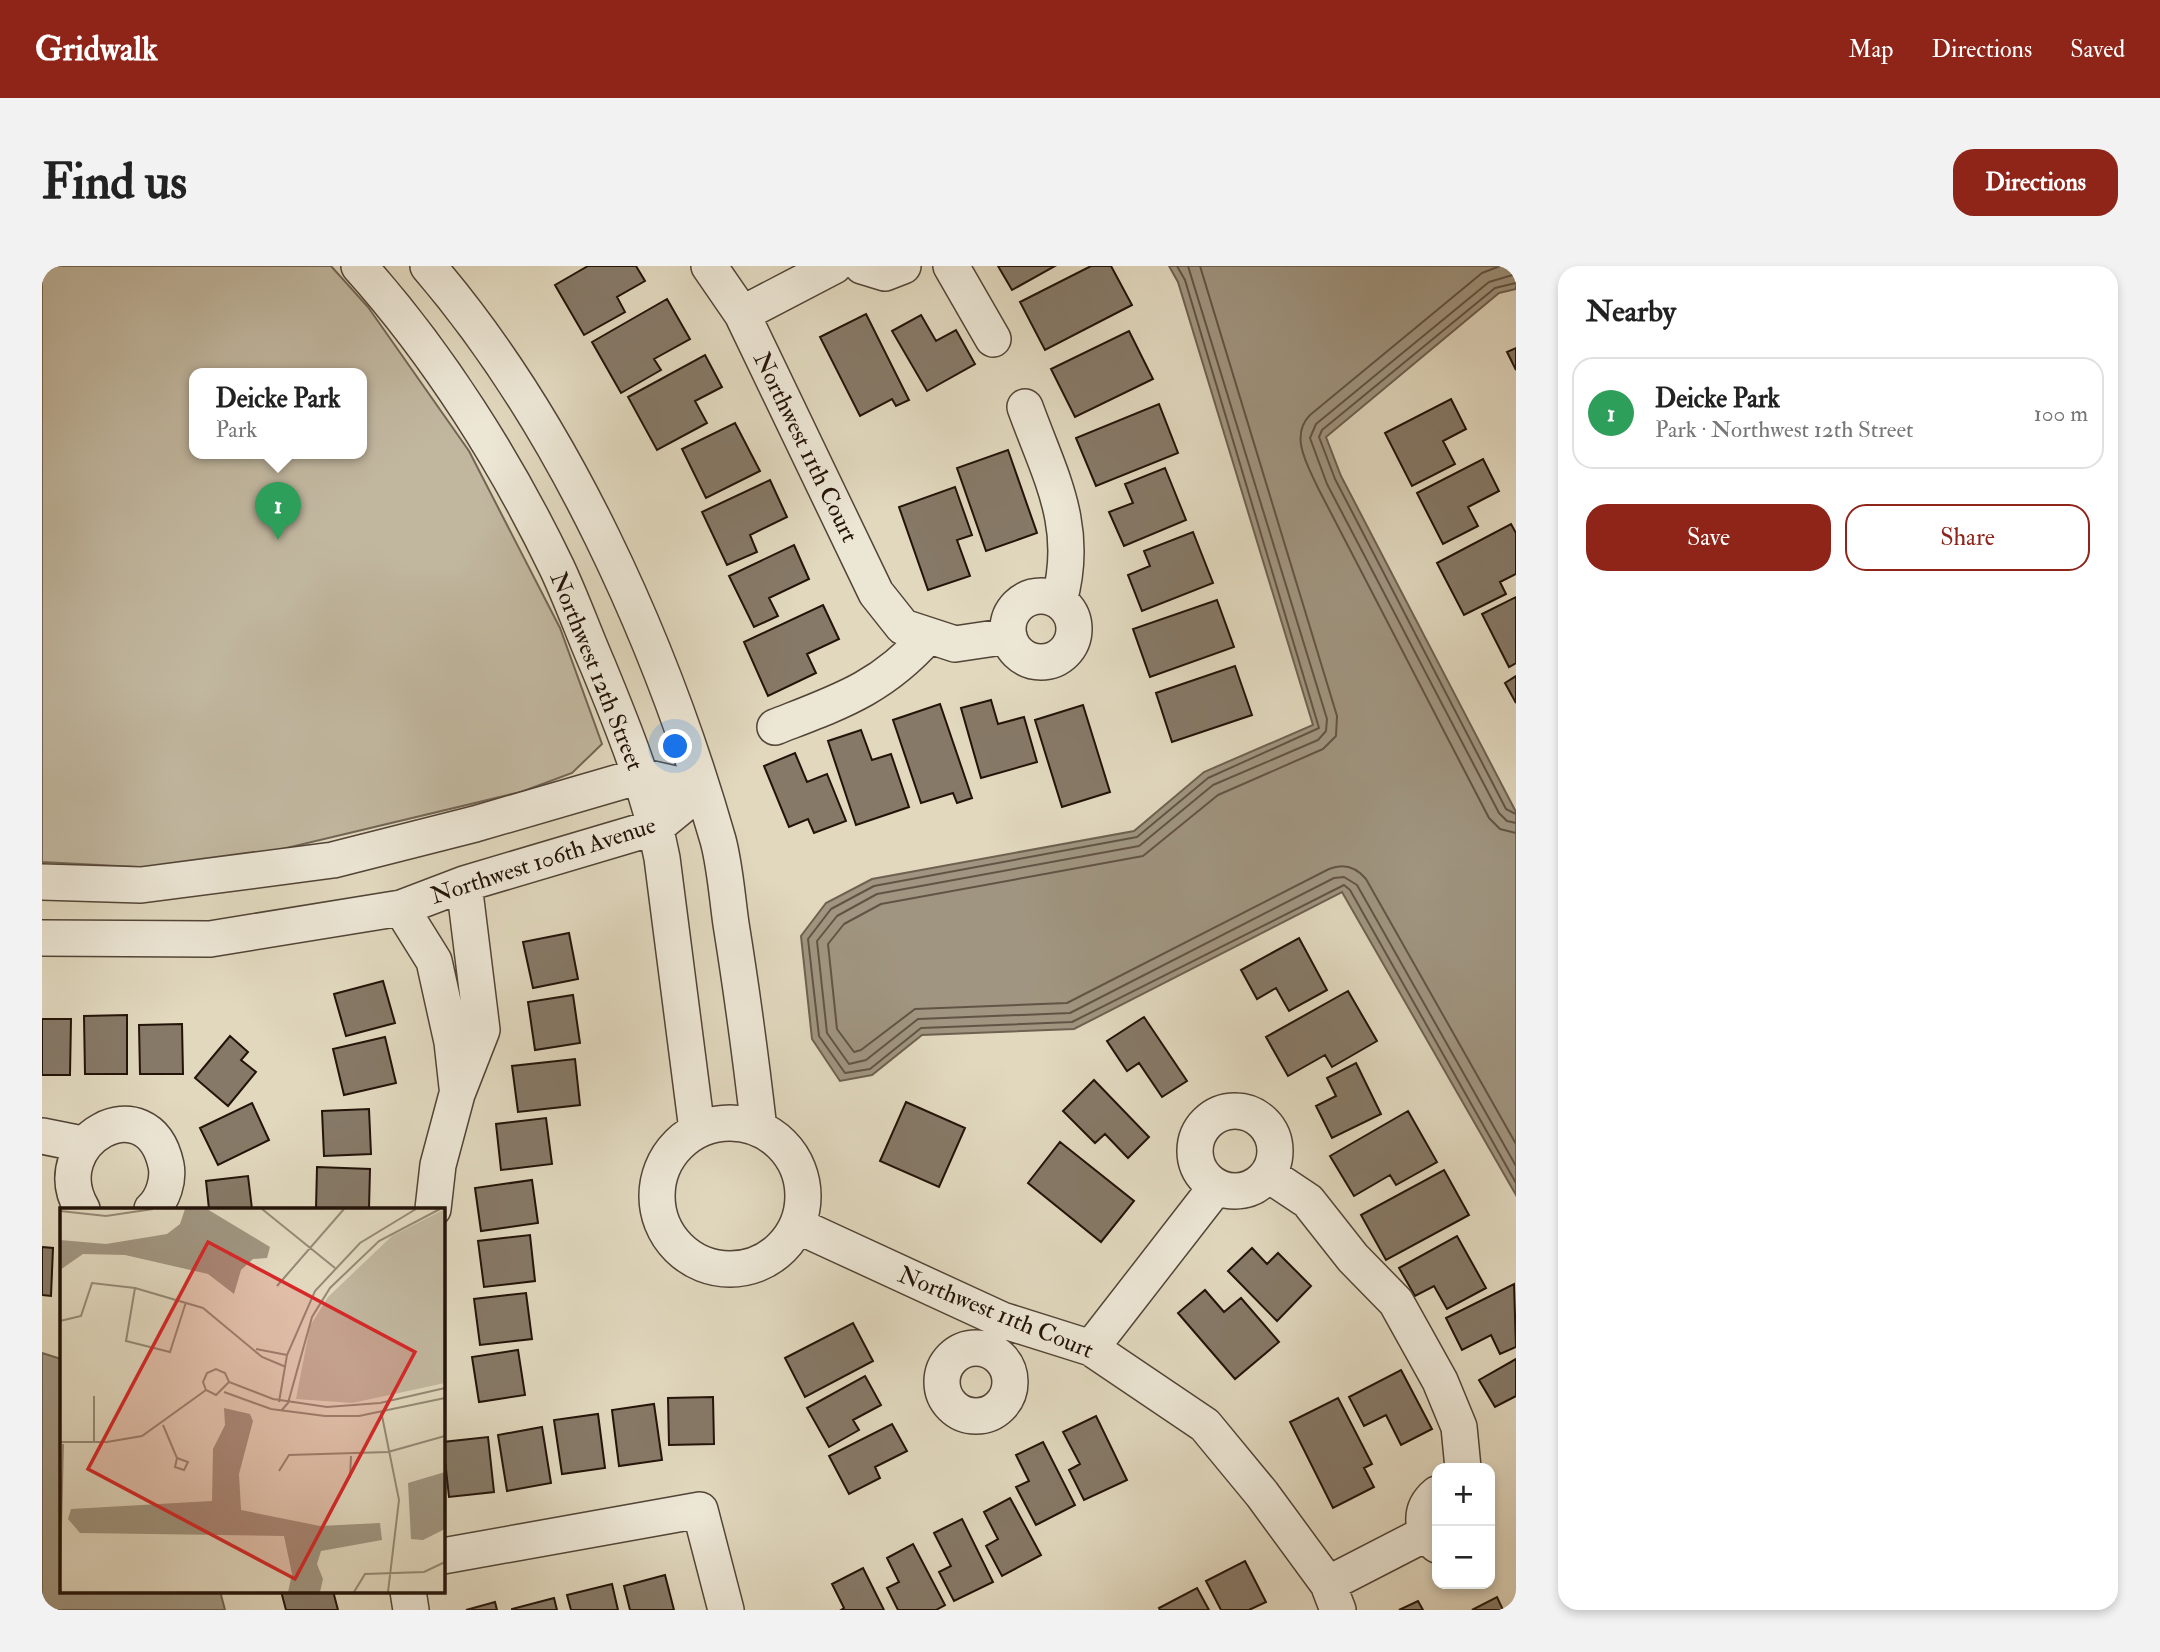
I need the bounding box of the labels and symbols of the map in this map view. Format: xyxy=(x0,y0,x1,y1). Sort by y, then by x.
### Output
street label: Northwest 11th Court xyxy=(746,347,865,548)
pin: 1 xyxy=(255,482,301,540)
street label: Northwest 12th Street xyxy=(543,567,651,775)
your location xyxy=(658,729,692,763)
street label: Northwest 106th Avenue xyxy=(427,809,660,912)
inset map xyxy=(60,1208,444,1592)
street label: Northwest 11th Court xyxy=(894,1259,1098,1366)

